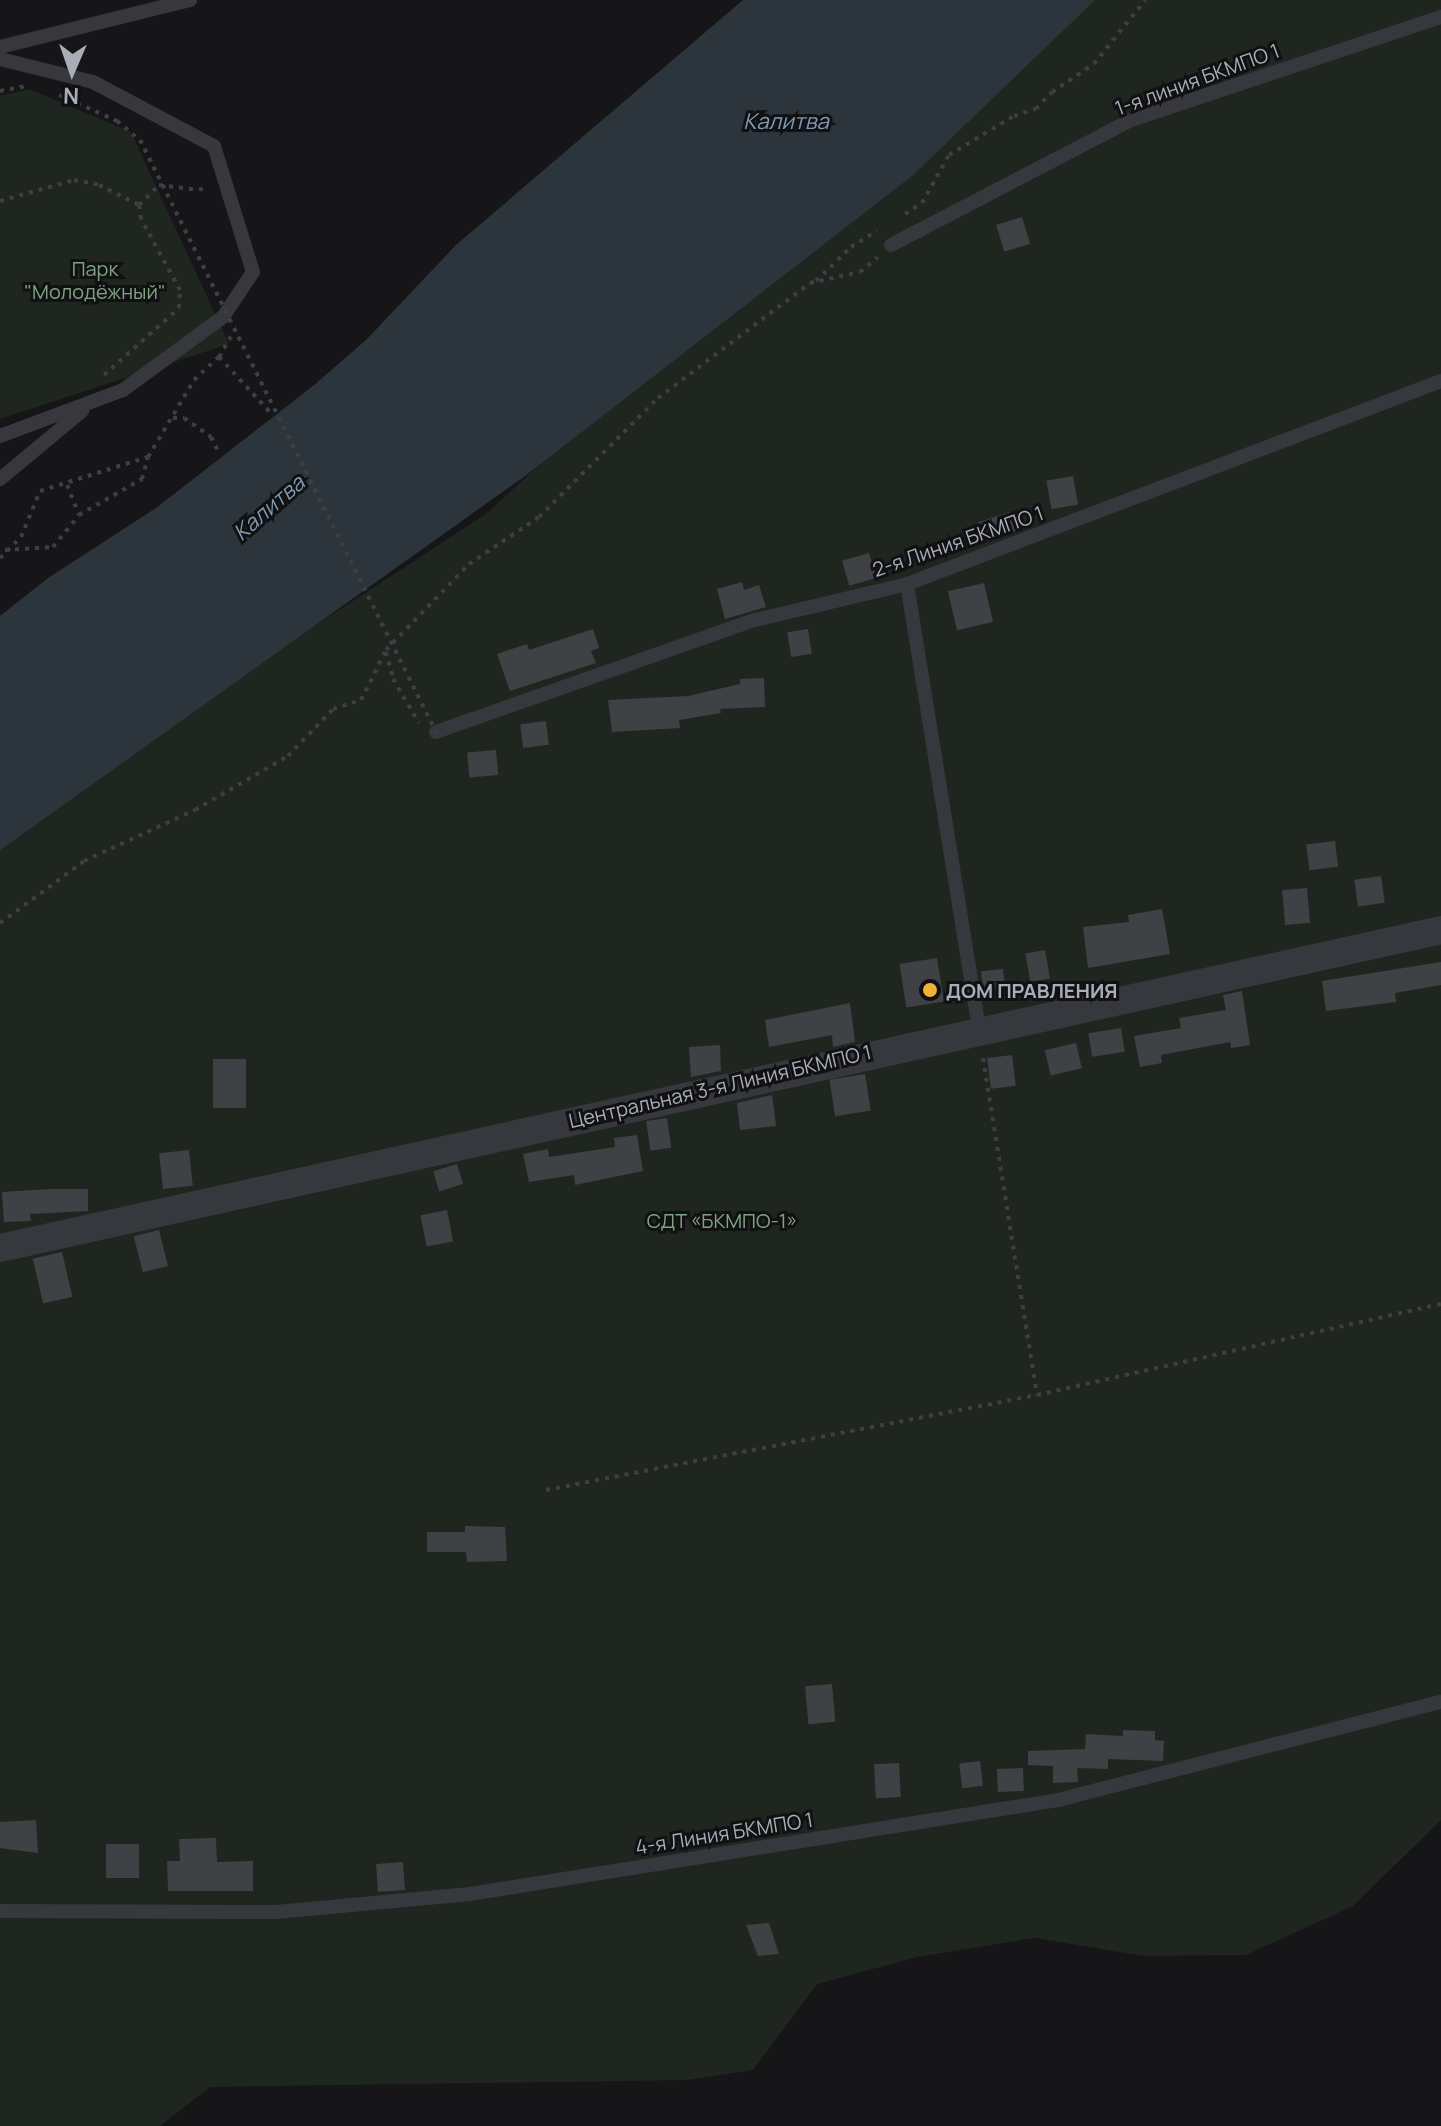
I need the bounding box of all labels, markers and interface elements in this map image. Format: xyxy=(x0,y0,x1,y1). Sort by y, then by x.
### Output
north arrow xyxy=(32,32,112,112)
street label: 1-я линия БКМПО 1 xyxy=(1111,38,1283,120)
text: N xyxy=(63,81,80,111)
water label: Калитва xyxy=(743,109,829,135)
park label: Парк "Молодёжный" xyxy=(24,257,166,304)
water label: Калитва xyxy=(228,470,310,546)
street label: 2-я Линия БКМПО 1 xyxy=(869,500,1047,582)
place label: ДОМ ПРАВЛЕНИЯ xyxy=(946,978,1118,1002)
marker: ДОМ ПРАВЛЕНИЯ xyxy=(921,981,939,999)
street label: Центральная 3-я Линия БКМПО 1 xyxy=(566,1039,874,1133)
park label: СДТ «БКМПО-1» xyxy=(646,1208,798,1232)
street label: 4-я Линия БКМПО 1 xyxy=(633,1807,815,1859)

